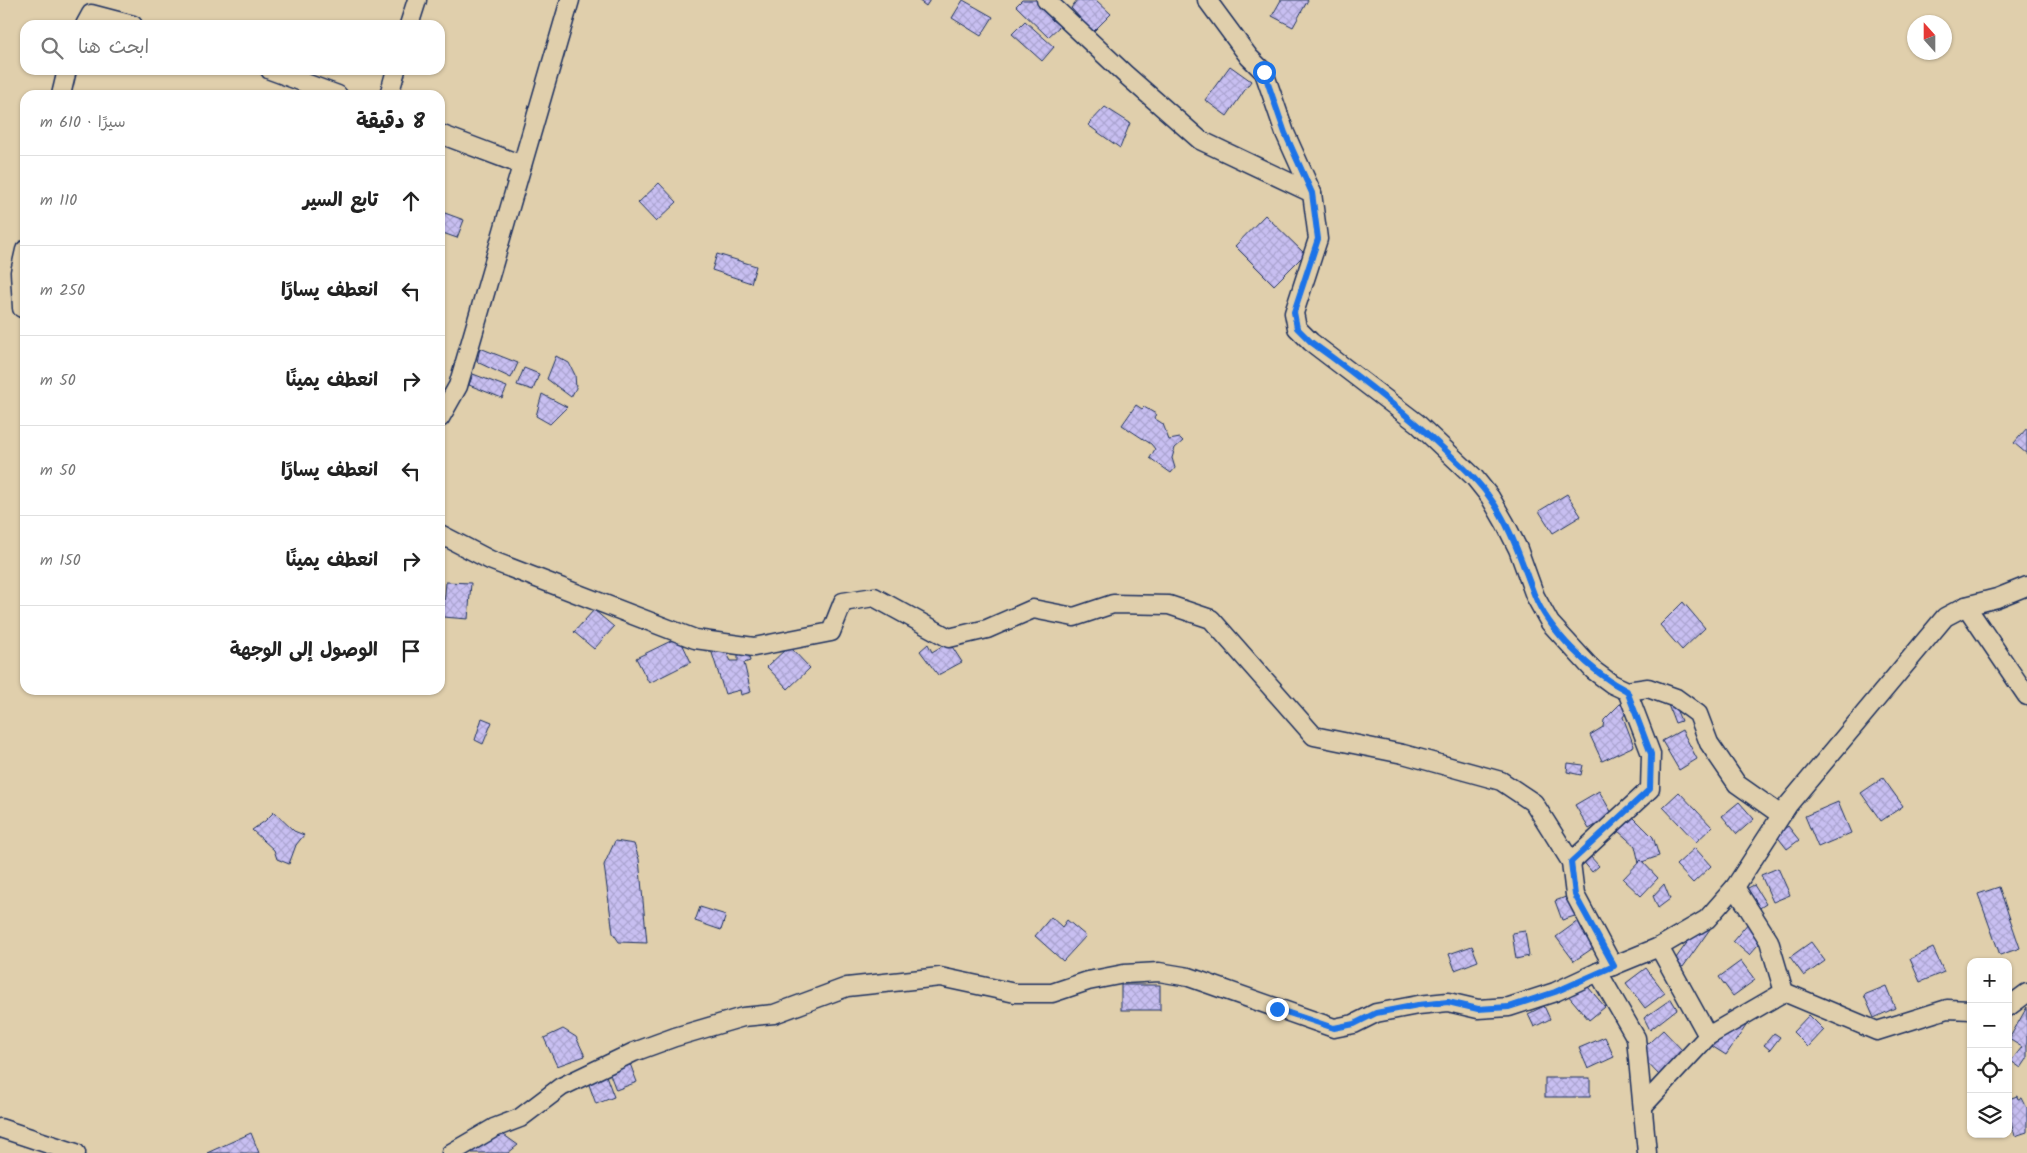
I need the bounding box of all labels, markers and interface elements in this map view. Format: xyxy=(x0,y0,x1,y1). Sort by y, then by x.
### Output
north arrow xyxy=(1907,15,1952,60)
search box xyxy=(20,20,445,75)
text: ابحث هنا xyxy=(78,33,149,63)
icon: search xyxy=(38,34,66,62)
route start xyxy=(1253,61,1276,84)
text: 8 دقيقة xyxy=(356,106,425,139)
text: سيرًا · 610 m xyxy=(40,110,126,135)
text: تابع السير xyxy=(303,186,378,216)
icon: ahead xyxy=(397,187,425,215)
text: 110 m xyxy=(40,188,77,213)
text: انعطف يسارًا xyxy=(281,276,378,306)
icon: left xyxy=(397,277,425,305)
text: 250 m xyxy=(40,278,85,303)
text: انعطف يمينًا xyxy=(286,366,378,396)
icon: right xyxy=(397,367,425,395)
text: 50 m xyxy=(40,368,76,393)
text: انعطف يسارًا xyxy=(281,456,378,486)
icon: left xyxy=(397,457,425,485)
text: 50 m xyxy=(40,458,76,483)
text: انعطف يمينًا xyxy=(286,546,378,576)
icon: right xyxy=(397,547,425,575)
text: 150 m xyxy=(40,548,81,573)
text: الوصول إلى الوجهة xyxy=(230,636,378,666)
icon: arrive xyxy=(397,637,425,665)
map controls xyxy=(1967,958,2012,1138)
button: + xyxy=(1967,958,2012,1003)
route end xyxy=(1266,998,1289,1021)
button: − xyxy=(1967,1003,2012,1048)
button: locate xyxy=(1967,1048,2012,1093)
button: layers xyxy=(1967,1093,2012,1138)

